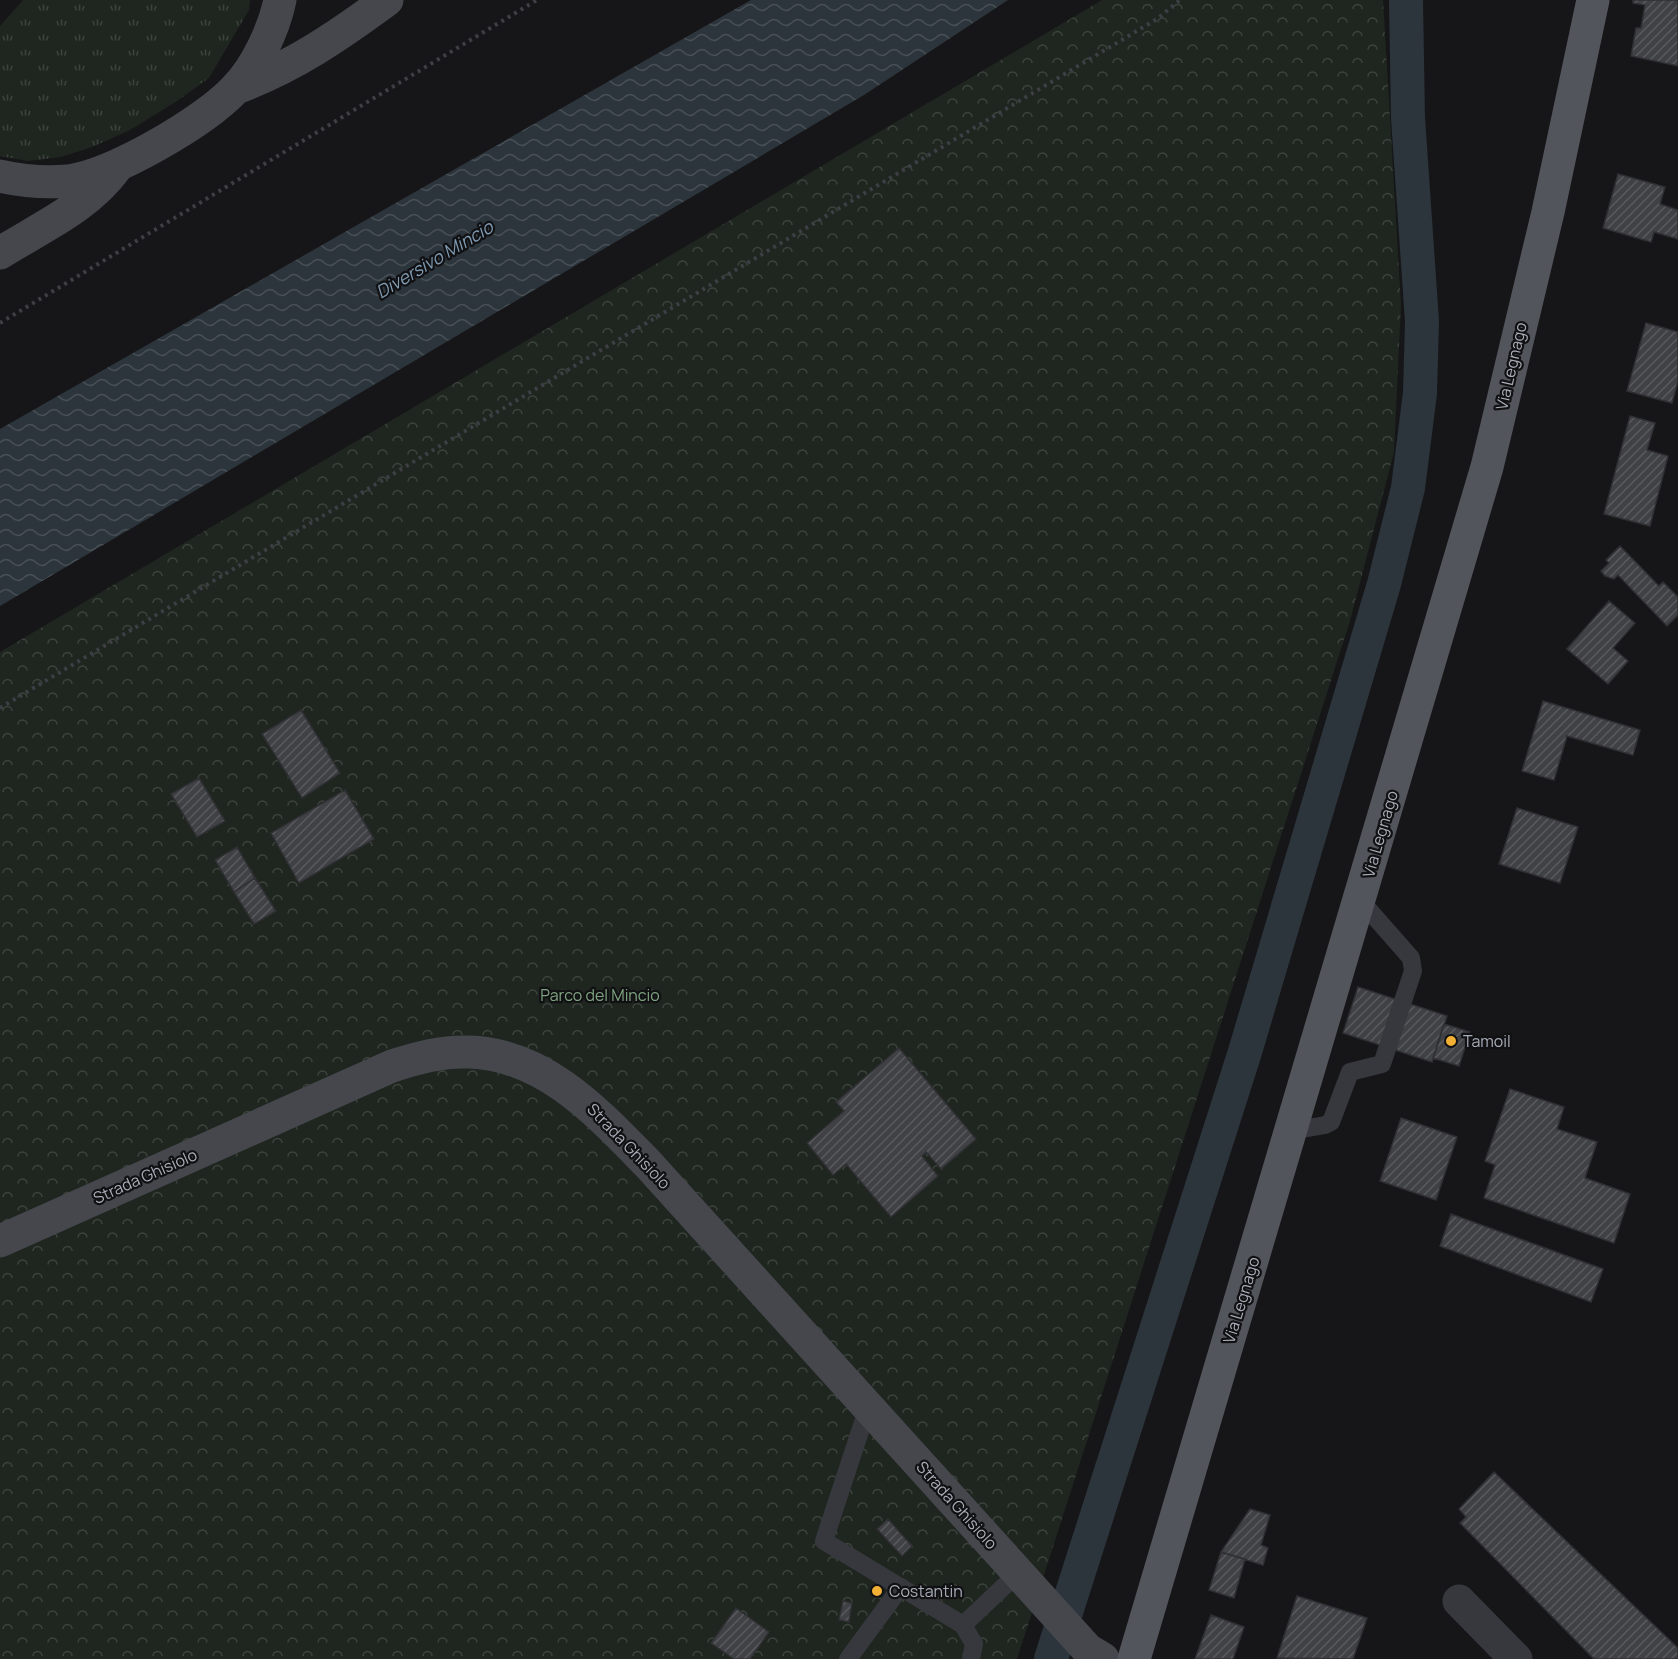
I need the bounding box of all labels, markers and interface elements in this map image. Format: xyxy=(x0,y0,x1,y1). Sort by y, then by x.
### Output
water label: Diversivo Mincio xyxy=(371,214,498,304)
street label: Via Legnago xyxy=(1490,320,1532,412)
street label: Via Legnago xyxy=(1357,788,1403,880)
park label: Parco del Mincio xyxy=(540,984,660,1006)
place label: Tamoil xyxy=(1463,1030,1511,1052)
marker: Tamoil xyxy=(1444,1034,1458,1048)
street label: Strada Ghisiolo xyxy=(582,1098,676,1194)
street label: Strada Ghisiolo xyxy=(90,1143,200,1209)
street label: Via Legnago xyxy=(1217,1254,1265,1346)
street label: Strada Ghisiolo xyxy=(912,1456,1002,1554)
place label: Costantin xyxy=(889,1580,963,1602)
marker: Costantin xyxy=(870,1584,884,1598)

